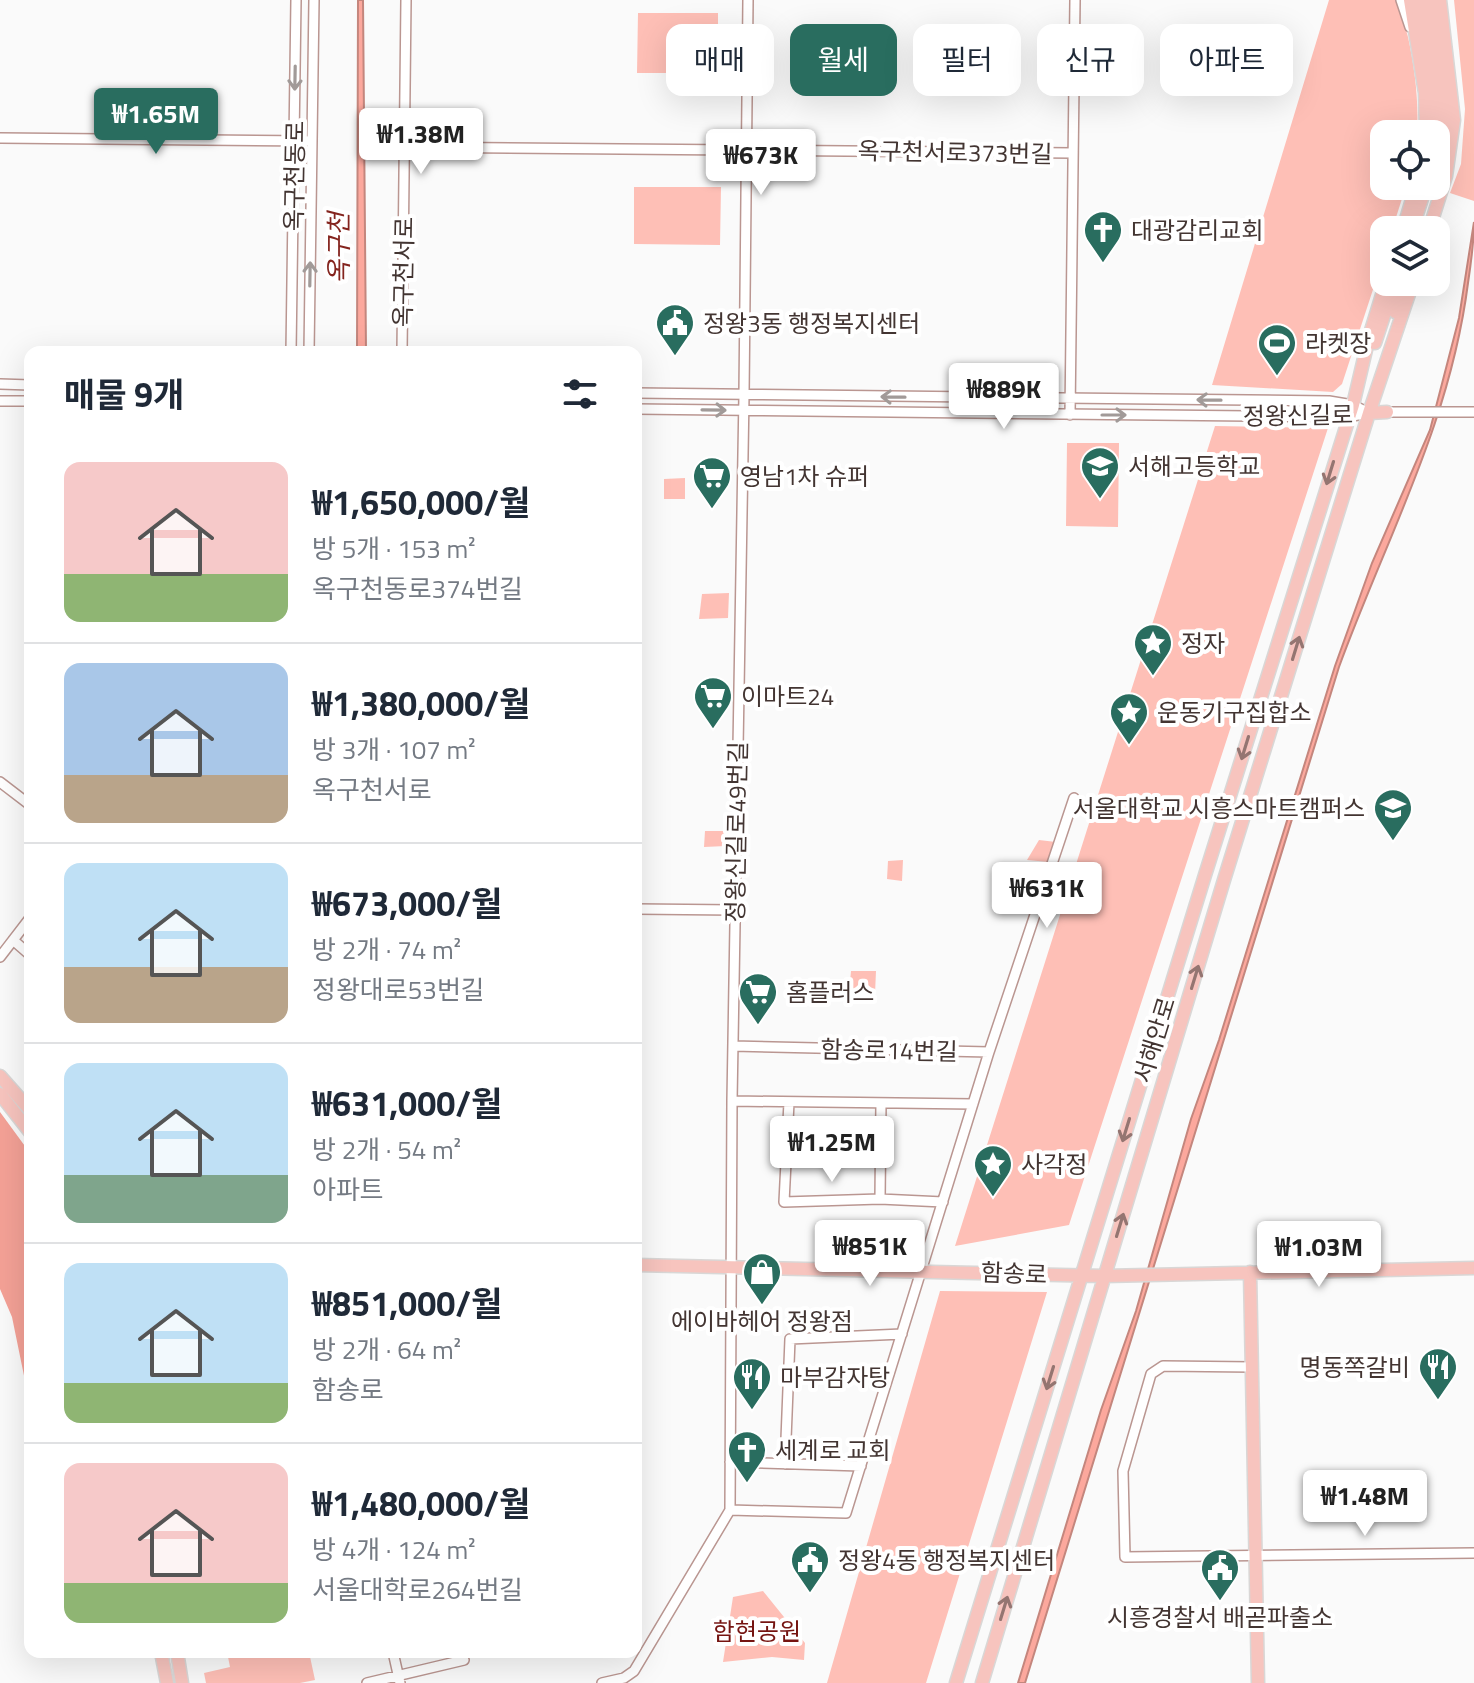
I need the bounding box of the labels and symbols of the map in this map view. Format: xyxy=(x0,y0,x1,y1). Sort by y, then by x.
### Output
one-way arrow xyxy=(287,64,303,91)
pin: ₩1.65M xyxy=(91,88,221,156)
pin: ₩1.38M xyxy=(356,108,486,176)
street label: 옥구천동로 xyxy=(275,120,313,232)
pin: ₩673K xyxy=(705,129,817,197)
street label: 옥구천서로373번길 xyxy=(857,132,1053,172)
water label: 옥구천 xyxy=(319,209,358,284)
church icon: 대광감리교회 xyxy=(1082,209,1124,264)
place label: 대광감리교회 xyxy=(1131,212,1263,248)
street label: 옥구천서로 xyxy=(384,216,422,328)
one-way arrow xyxy=(302,261,318,288)
public building icon: 정왕3동 행정복지센터 xyxy=(654,302,696,357)
place label: 정왕3동 행정복지센터 xyxy=(703,305,920,341)
sports icon: 라켓장 xyxy=(1256,322,1298,377)
place label: 라켓장 xyxy=(1305,325,1371,361)
pin: ₩889K xyxy=(948,363,1060,431)
one-way arrow xyxy=(880,389,907,405)
one-way arrow xyxy=(1196,392,1223,408)
street label: 정왕신길로 xyxy=(1242,396,1354,434)
one-way arrow xyxy=(700,402,727,418)
one-way arrow xyxy=(1100,407,1127,423)
school or university icon: 서해고등학교 xyxy=(1079,445,1121,500)
place label: 서해고등학교 xyxy=(1128,448,1260,484)
supermarket icon: 영남1차 슈퍼 xyxy=(691,455,733,510)
place label: 영남1차 슈퍼 xyxy=(740,458,869,494)
one-way arrow xyxy=(1322,459,1337,485)
place icon: 정자 xyxy=(1132,622,1174,677)
place label: 정자 xyxy=(1181,625,1225,661)
one-way arrow xyxy=(1290,635,1305,660)
supermarket icon: 이마트24 xyxy=(692,675,734,730)
place label: 이마트24 xyxy=(741,678,834,714)
place icon: 운동기구집합소 xyxy=(1108,691,1150,746)
place label: 운동기구집합소 xyxy=(1157,694,1312,730)
one-way arrow xyxy=(1236,735,1251,760)
street label: 정왕신길로49번길 xyxy=(716,741,756,923)
school or university icon: 서울대학교 시흥스마트캠퍼스 xyxy=(1372,787,1414,842)
place label: 서울대학교 시흥스마트캠퍼스 xyxy=(1073,790,1365,826)
pin: ₩631K xyxy=(991,862,1103,930)
one-way arrow xyxy=(1188,964,1203,990)
supermarket icon: 홈플러스 xyxy=(737,971,779,1026)
place label: 홈플러스 xyxy=(786,974,874,1010)
street label: 서해안로 xyxy=(1124,993,1184,1087)
street label: 함송로14번길 xyxy=(820,1031,958,1069)
pin: ₩1.25M xyxy=(767,1116,897,1184)
one-way arrow xyxy=(1118,1116,1133,1142)
place icon: 사각정 xyxy=(972,1143,1014,1198)
place label: 사각정 xyxy=(1021,1146,1087,1182)
one-way arrow xyxy=(1113,1213,1128,1239)
pin: ₩851K xyxy=(814,1220,926,1288)
pin: ₩1.03M xyxy=(1254,1221,1384,1289)
shop icon: 에이바헤어 정왕점 xyxy=(741,1251,783,1306)
street label: 함송로 xyxy=(980,1254,1048,1292)
place label: 에이바헤어 정왕점 xyxy=(671,1303,853,1339)
restaurant icon: 명동쪽갈비 xyxy=(1417,1346,1459,1401)
place label: 명동쪽갈비 xyxy=(1300,1349,1410,1385)
restaurant icon: 마부감자탕 xyxy=(731,1356,773,1411)
place label: 마부감자탕 xyxy=(780,1359,890,1395)
one-way arrow xyxy=(1042,1365,1057,1391)
church icon: 세계로 교회 xyxy=(726,1429,768,1484)
place label: 세계로 교회 xyxy=(775,1432,891,1468)
pin: ₩1.48M xyxy=(1300,1470,1430,1538)
public building icon: 정왕4동 행정복지센터 xyxy=(789,1539,831,1594)
place label: 정왕4동 행정복지센터 xyxy=(838,1542,1055,1578)
public building icon: 시흥경찰서 배곧파출소 xyxy=(1199,1547,1241,1602)
one-way arrow xyxy=(997,1596,1012,1622)
place label: 시흥경찰서 배곧파출소 xyxy=(1107,1599,1333,1635)
park label: 함현공원 xyxy=(713,1613,801,1649)

